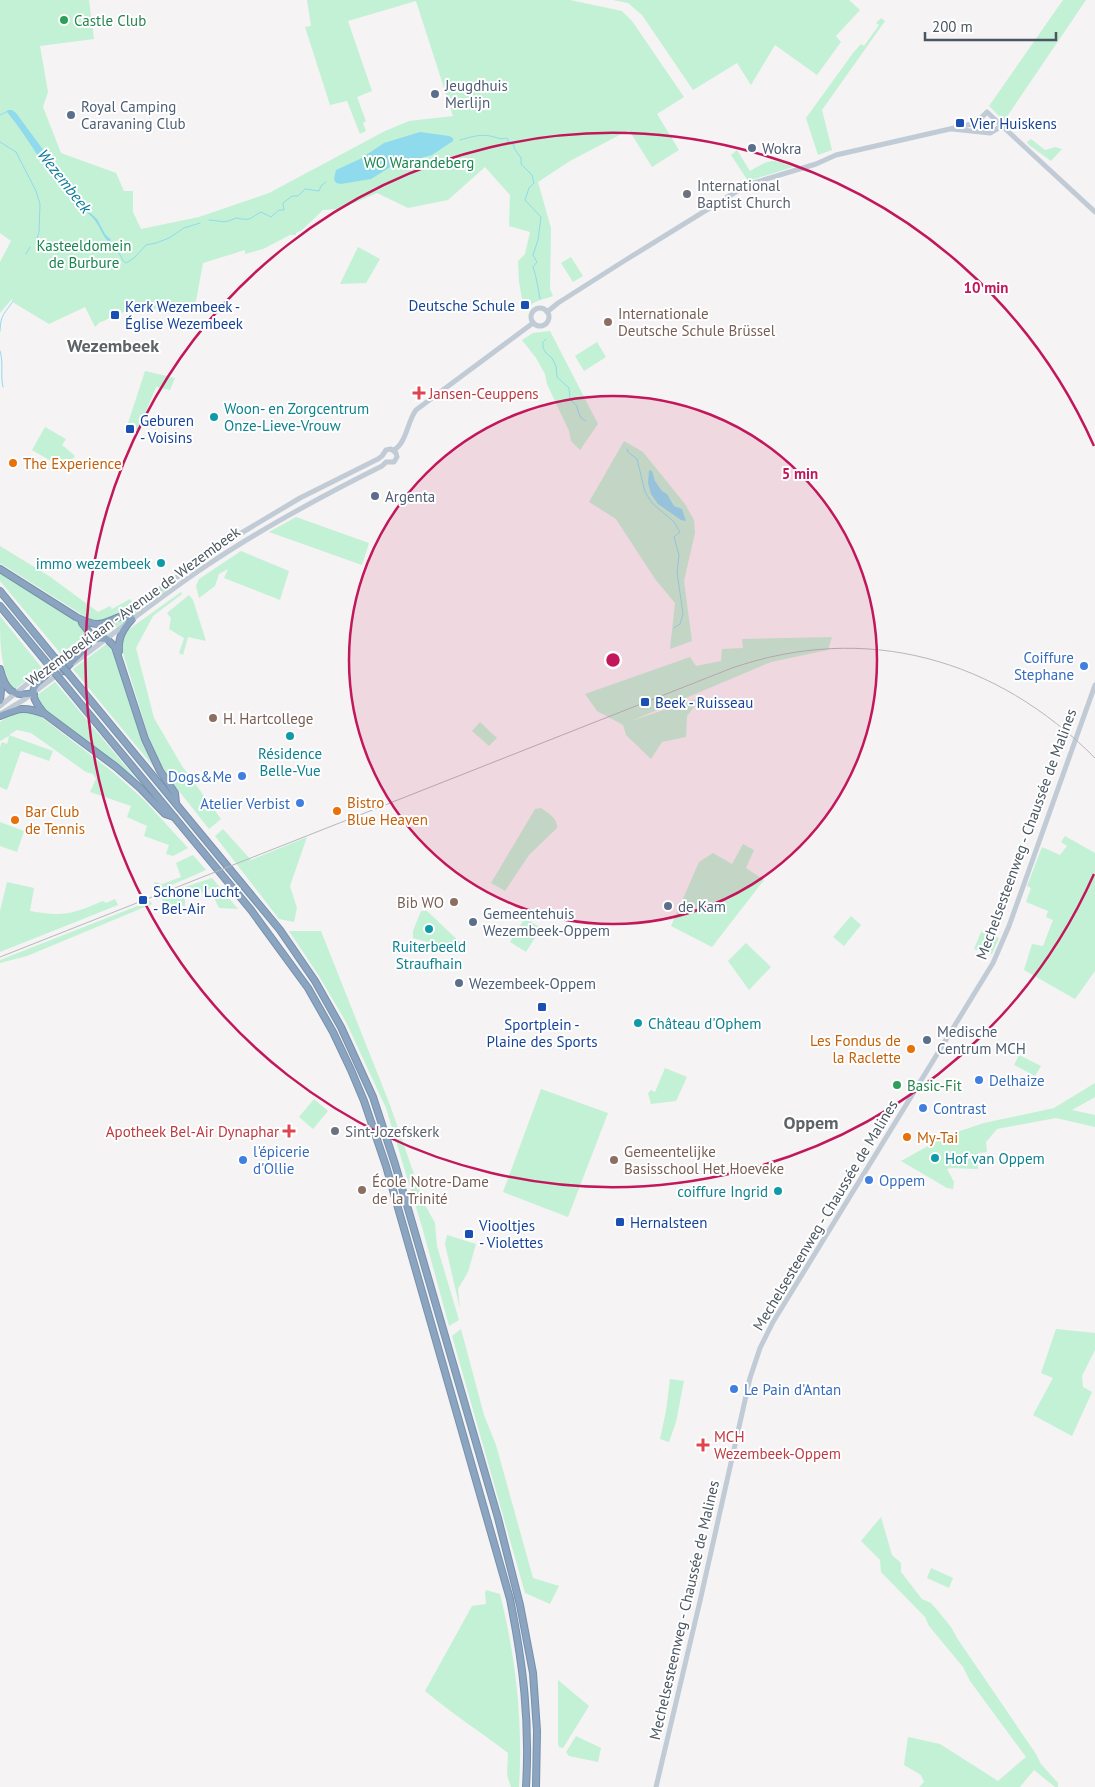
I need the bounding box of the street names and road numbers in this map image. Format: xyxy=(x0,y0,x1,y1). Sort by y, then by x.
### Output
street label: Wezembeeklaan - Avenue de Wezembeek xyxy=(22,521,244,690)
street label: Mechelsesteenweg - Chaussée de Malines xyxy=(972,706,1080,962)
street label: Mechelsesteenweg - Chaussée de Malines xyxy=(748,1096,902,1334)
street label: Mechelsesteenweg - Chaussée de Malines xyxy=(645,1478,723,1742)

